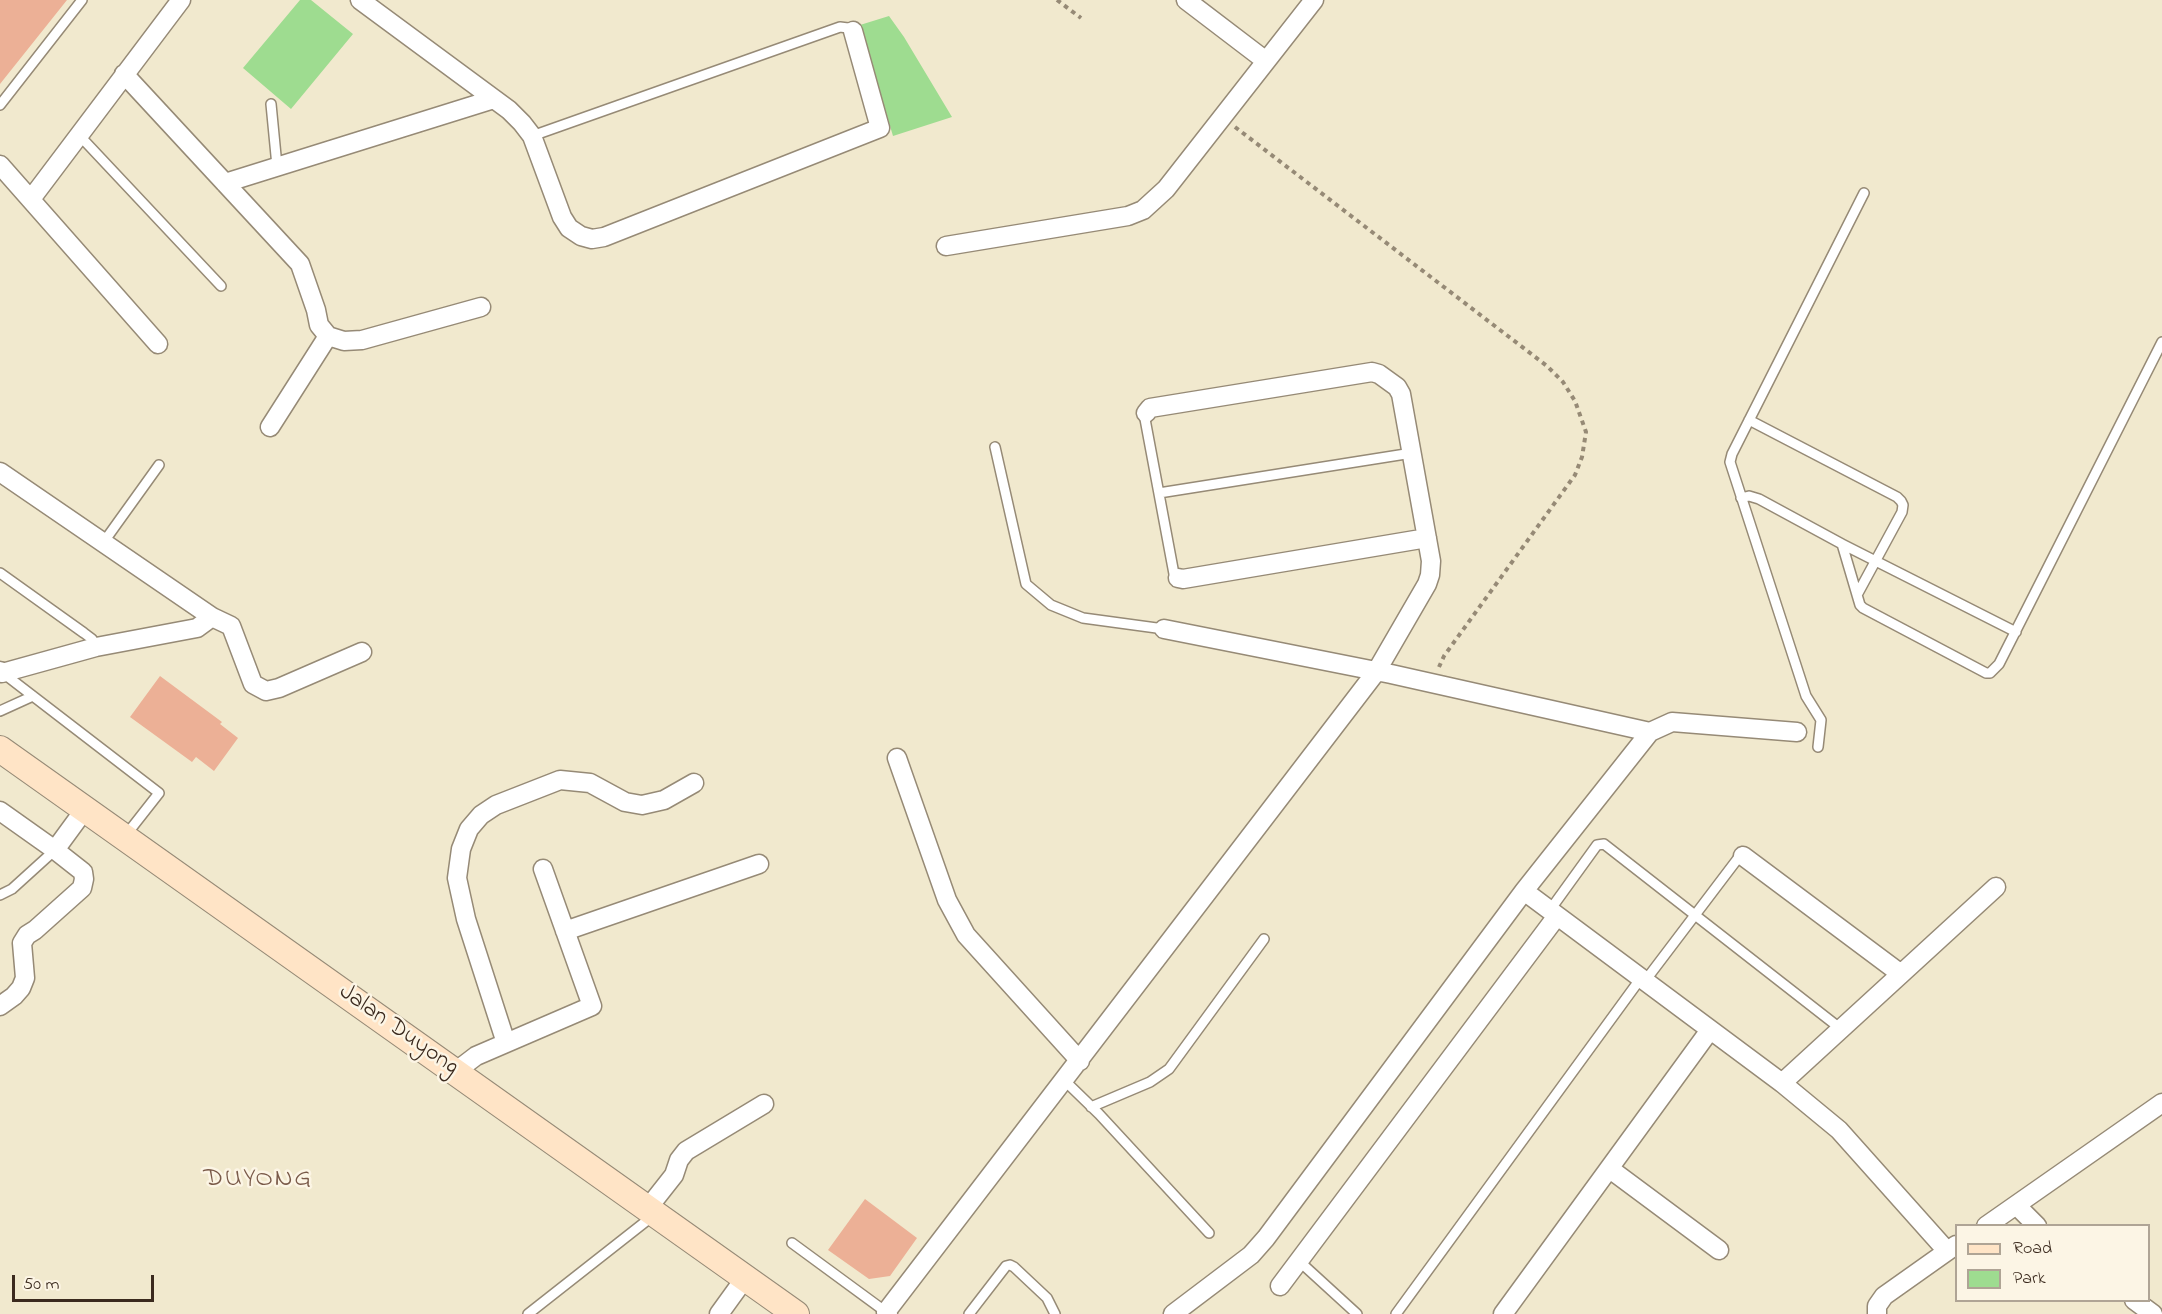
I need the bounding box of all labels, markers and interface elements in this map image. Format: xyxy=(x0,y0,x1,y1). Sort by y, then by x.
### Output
street label: Jalan Duyong xyxy=(332,979,464,1083)
district label: DUYONG xyxy=(203,1165,313,1197)
legend xyxy=(1955,1224,2150,1302)
text: Road xyxy=(2013,1236,2052,1262)
scale bar xyxy=(15,1263,158,1301)
text: Park xyxy=(2013,1266,2046,1292)
text: 50 m xyxy=(23,1272,60,1298)

